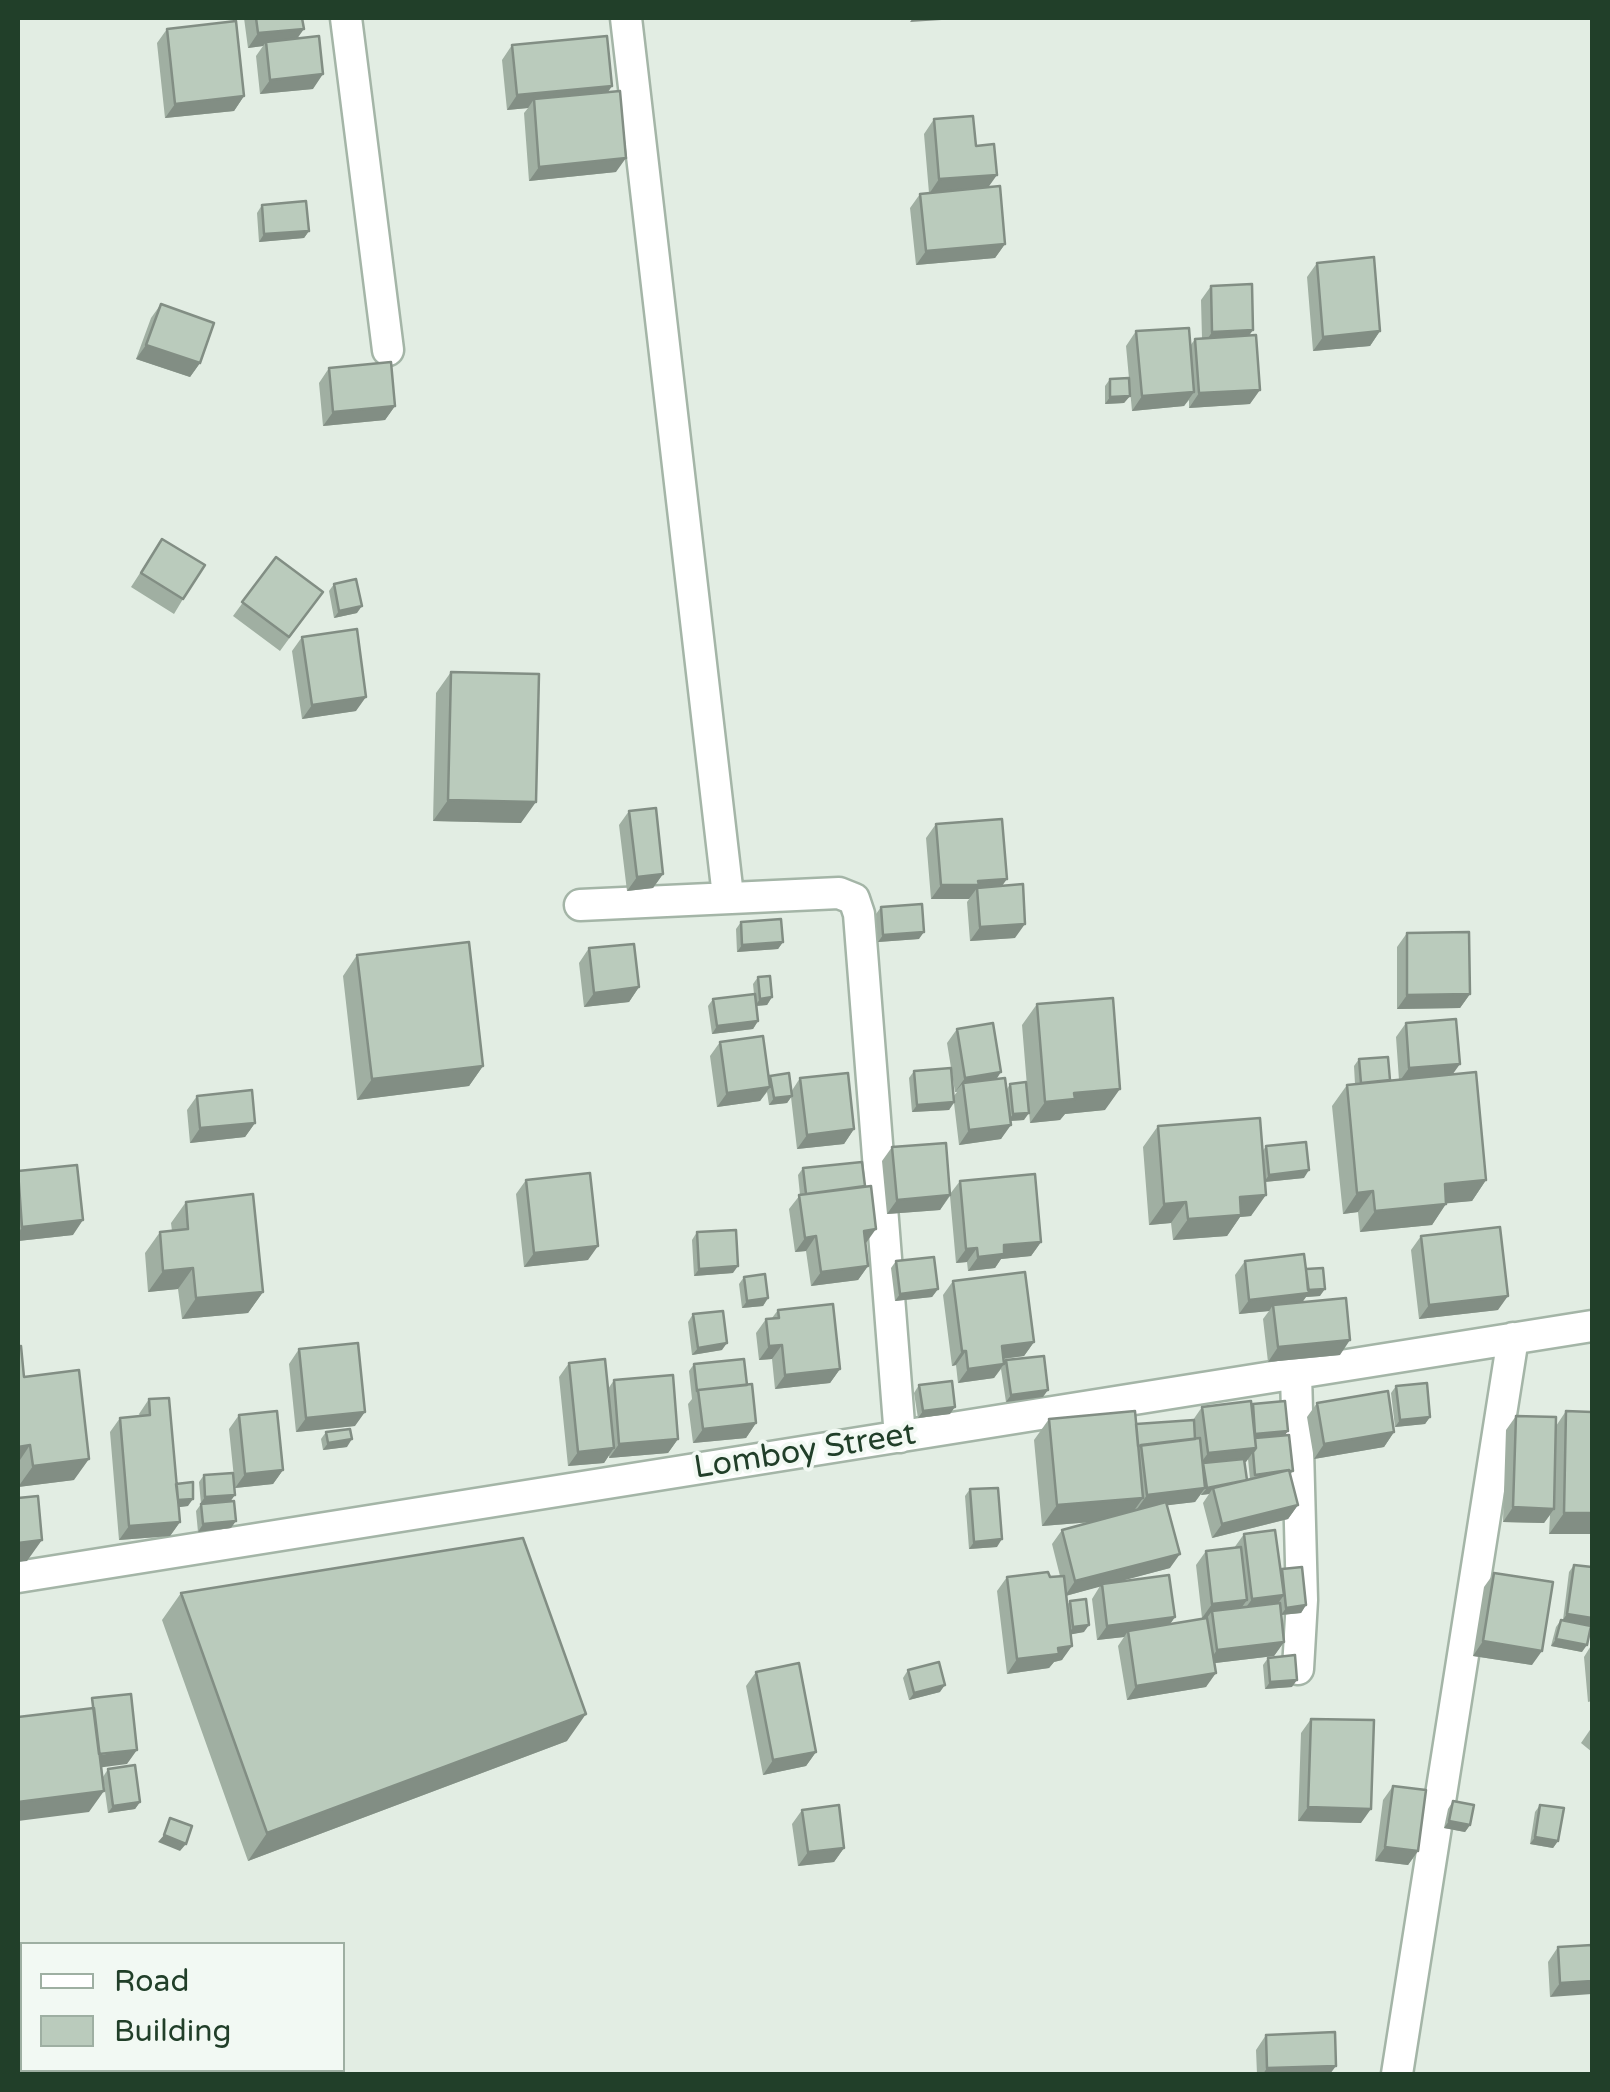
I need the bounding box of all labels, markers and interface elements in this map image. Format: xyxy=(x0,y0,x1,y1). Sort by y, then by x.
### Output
street label: Lomboy Street xyxy=(692,1416,918,1488)
legend xyxy=(20,1942,345,2072)
text: Road xyxy=(114,1963,189,2000)
text: Building xyxy=(114,2013,231,2050)

